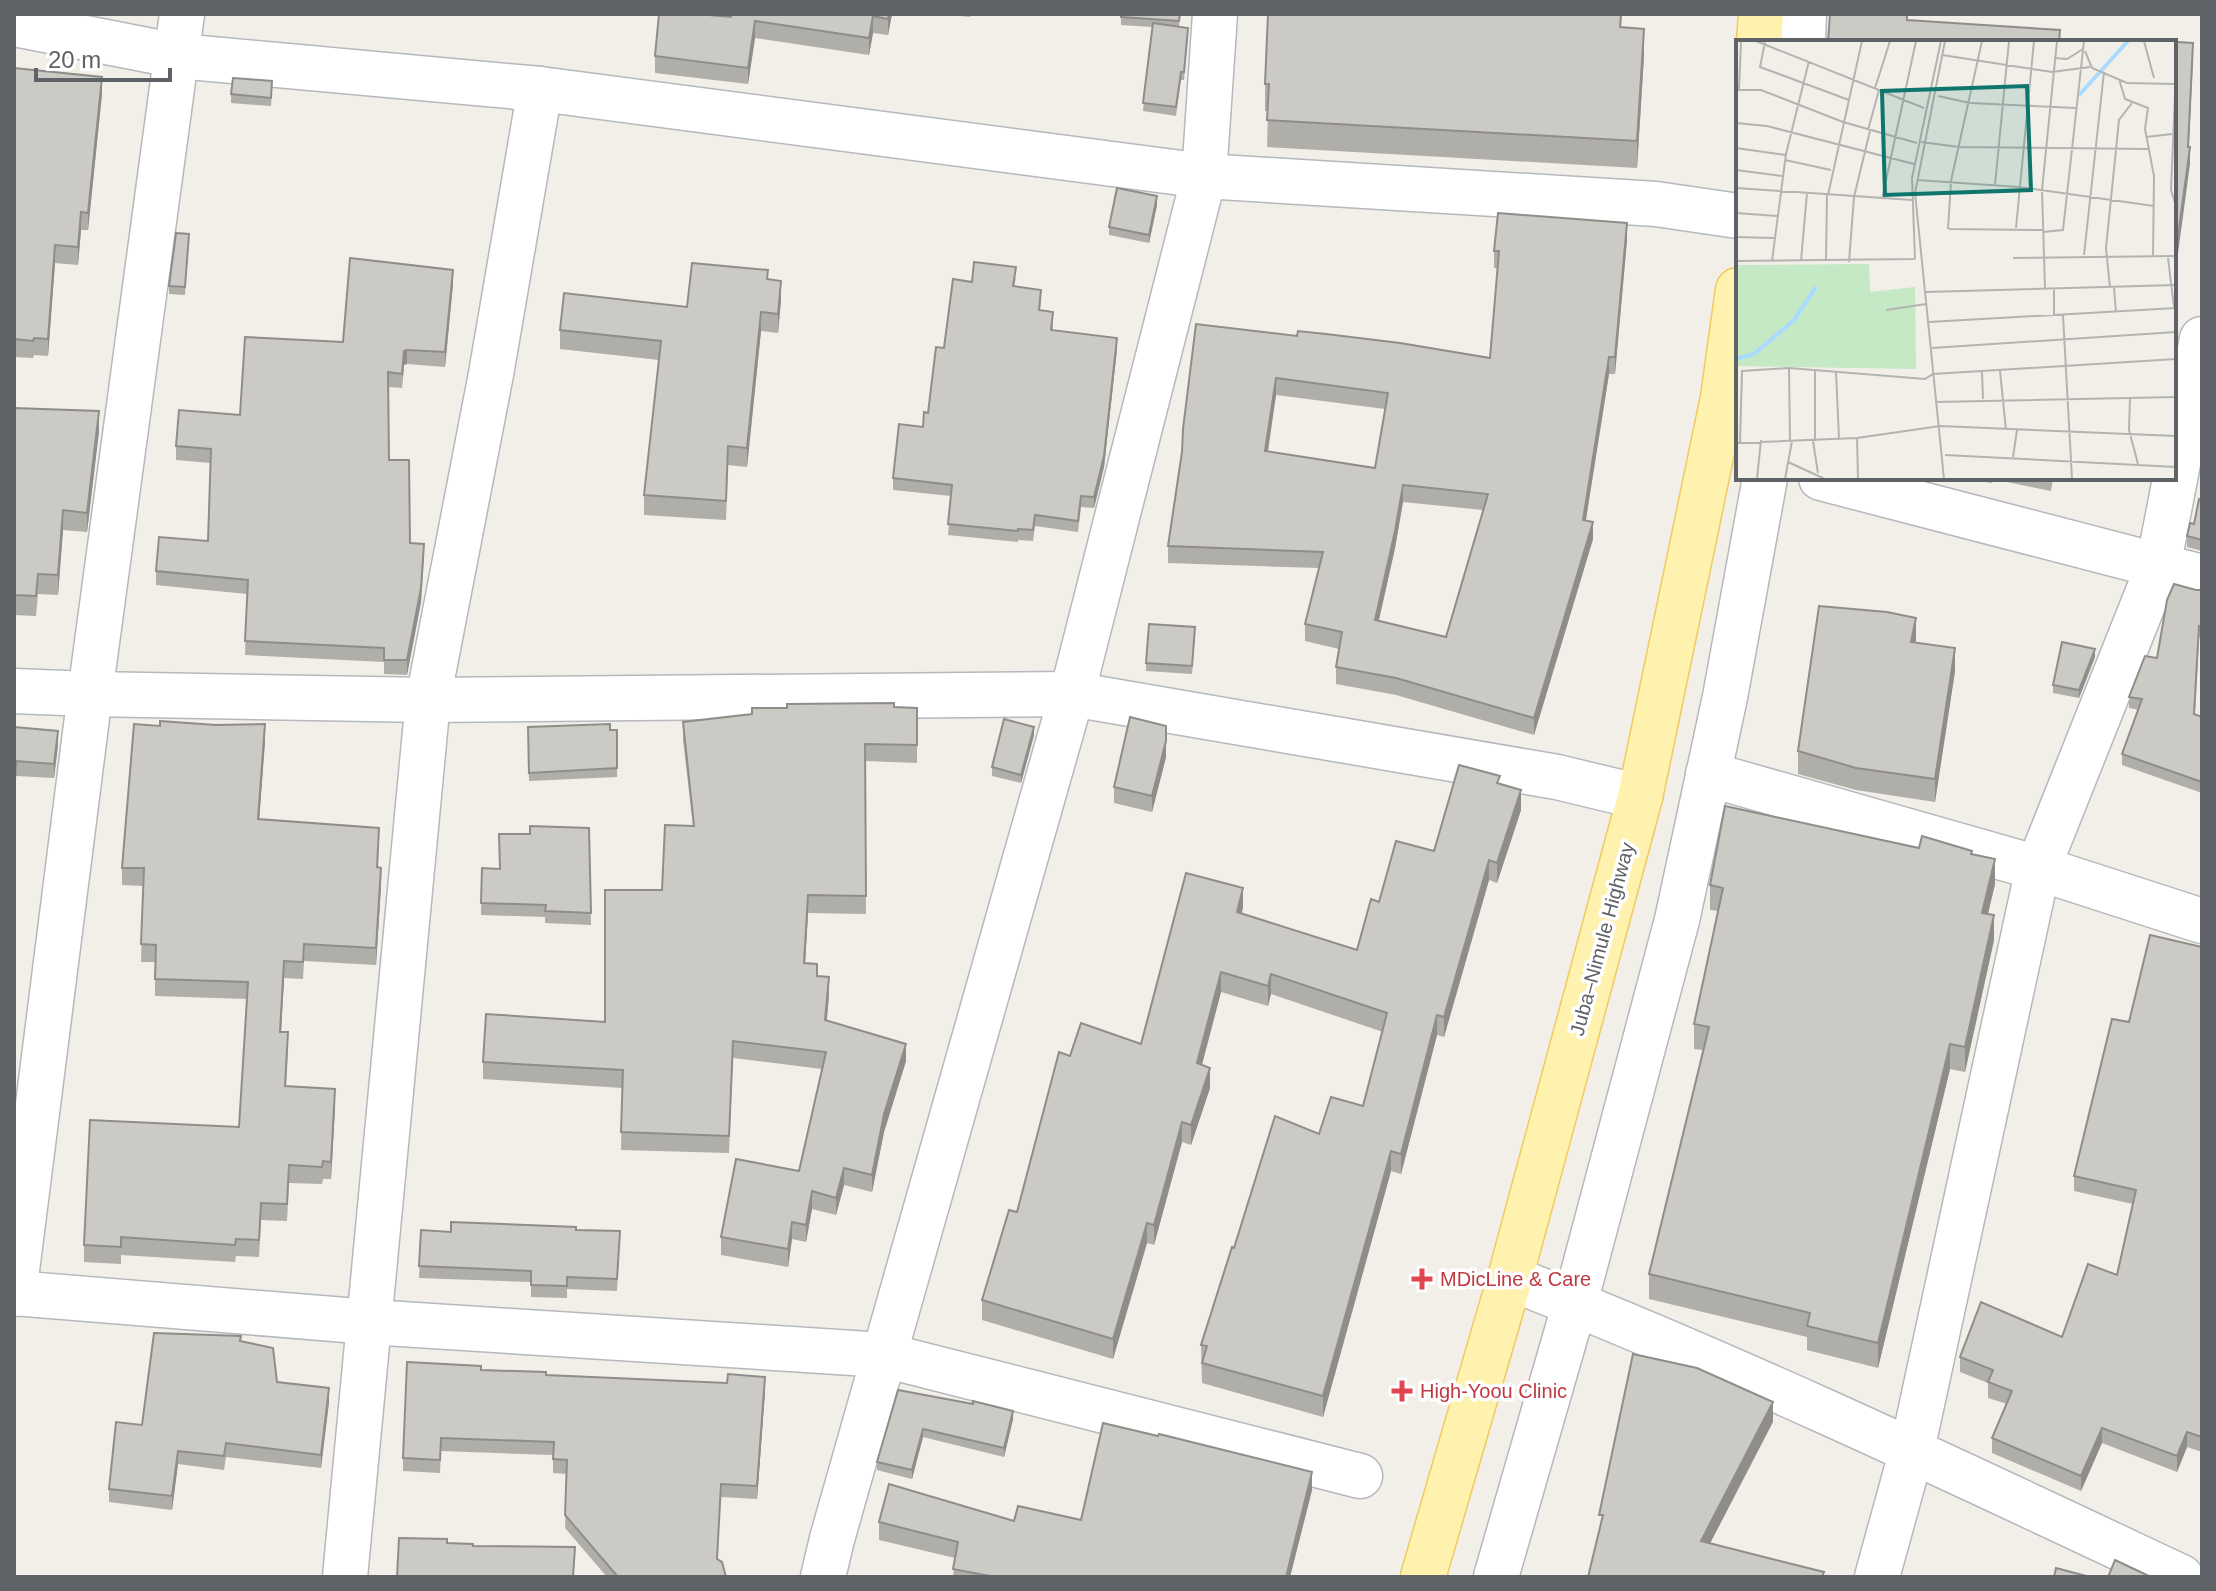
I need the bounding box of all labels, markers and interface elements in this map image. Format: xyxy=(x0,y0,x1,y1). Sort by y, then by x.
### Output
scale bar xyxy=(36,32,170,82)
inset map xyxy=(1736,40,2176,480)
text: 20 m xyxy=(48,46,101,73)
street label: Juba–Nimule Highway xyxy=(1566,840,1638,1038)
marker: MDicLine & Care xyxy=(1411,1268,1433,1290)
place label: MDicLine & Care xyxy=(1440,1268,1591,1290)
marker: High-Yoou Clinic xyxy=(1391,1380,1413,1402)
place label: High-Yoou Clinic xyxy=(1420,1380,1567,1402)

